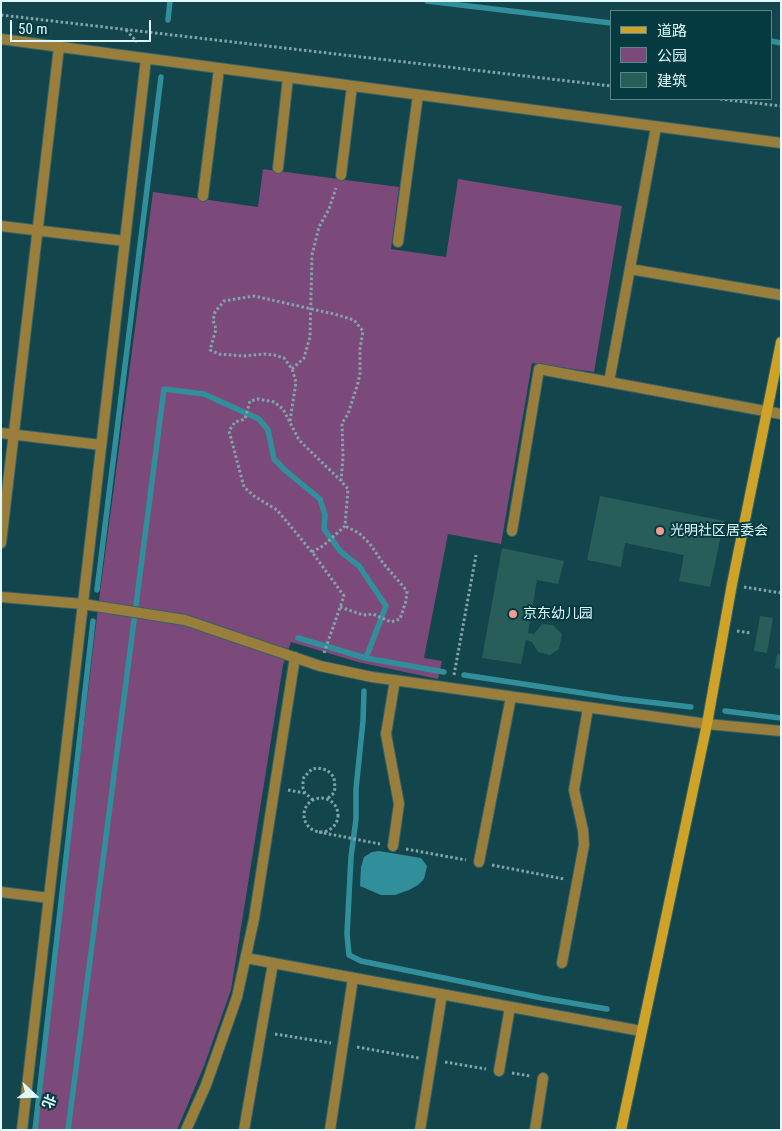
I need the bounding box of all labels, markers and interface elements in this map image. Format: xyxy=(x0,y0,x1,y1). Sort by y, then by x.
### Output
scale bar xyxy=(12,10,154,42)
legend xyxy=(610,10,772,100)
text: 50 m xyxy=(18,20,48,38)
text: 道路 xyxy=(657,22,687,40)
text: 公园 xyxy=(657,47,687,65)
text: 建筑 xyxy=(657,72,687,90)
place label: 光明社区居委会 xyxy=(670,523,768,539)
marker: 光明社区居委会 xyxy=(654,525,666,537)
place label: 京东幼儿园 xyxy=(523,606,593,622)
marker: 京东幼儿园 xyxy=(507,608,519,620)
north arrow xyxy=(10,1071,60,1121)
text: 北 xyxy=(39,1092,59,1111)

